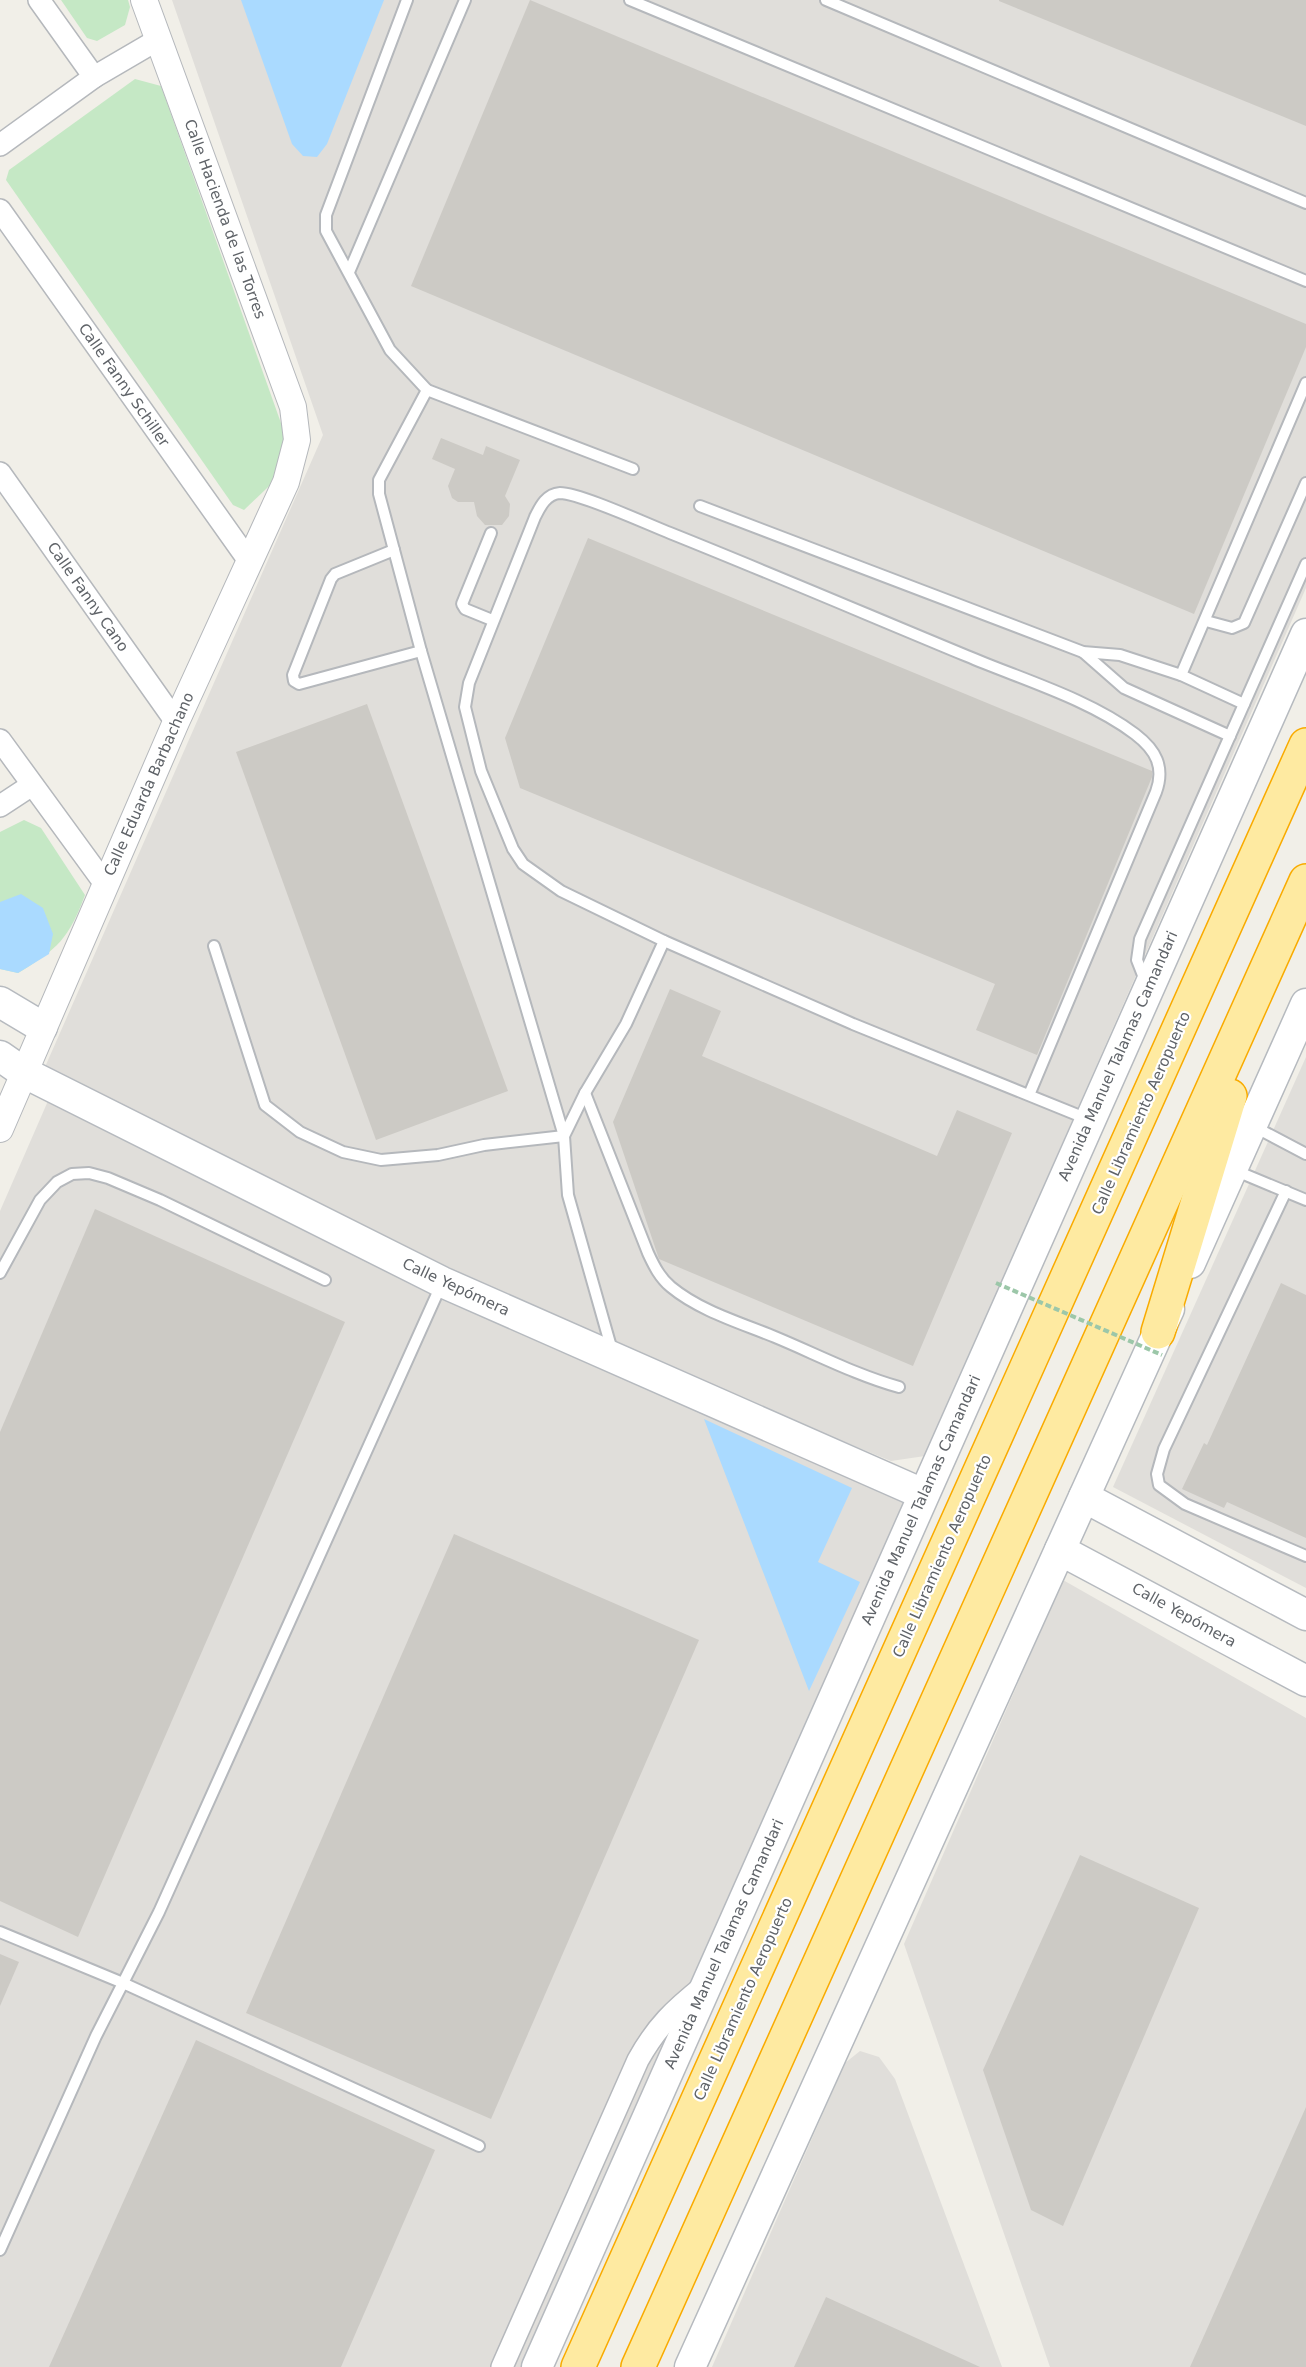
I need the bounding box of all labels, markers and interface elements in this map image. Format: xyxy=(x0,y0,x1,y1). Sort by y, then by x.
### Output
street label: Calle Hacienda de las Torres xyxy=(180,117,270,321)
street label: Calle Fanny Schiller xyxy=(75,320,174,451)
street label: Calle Fanny Cano xyxy=(44,539,132,655)
street label: Calle Eduarda Barbachano xyxy=(100,689,198,879)
street label: Avenida Manuel Talamas Camandari xyxy=(1055,928,1181,1184)
street label: Calle Libramiento Aeropuerto xyxy=(1088,1009,1194,1217)
street label: Calle Yepómera xyxy=(399,1254,513,1320)
street label: Avenida Manuel Talamas Camandari xyxy=(858,1372,984,1628)
street label: Calle Libramiento Aeropuerto xyxy=(889,1452,995,1660)
street label: Calle Yepómera xyxy=(1129,1579,1239,1651)
street label: Avenida Manuel Talamas Camandari xyxy=(661,1816,787,2072)
street label: Calle Libramiento Aeropuerto xyxy=(690,1895,796,2103)

